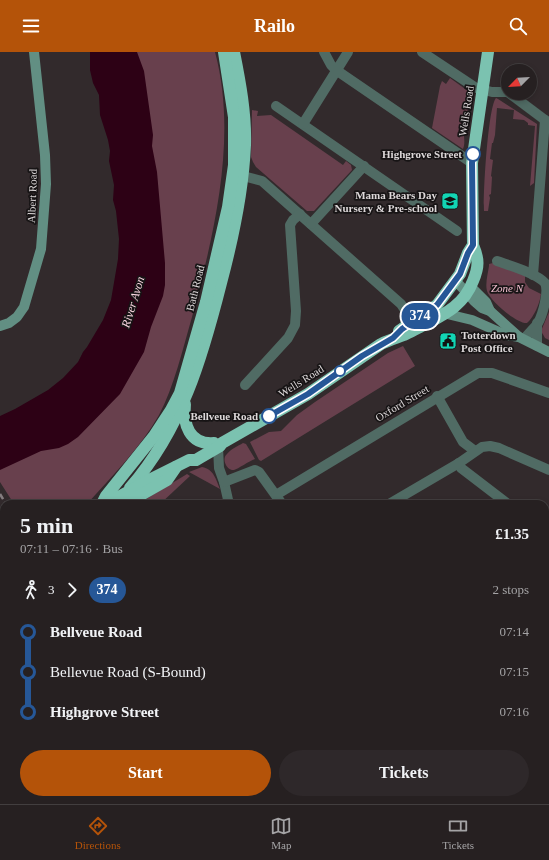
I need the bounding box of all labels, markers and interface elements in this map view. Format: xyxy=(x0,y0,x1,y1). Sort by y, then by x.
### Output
icon: menu xyxy=(20,15,42,37)
icon: search xyxy=(507,15,529,37)
text: Railo xyxy=(254,16,295,36)
north arrow xyxy=(501,64,537,100)
map controls xyxy=(501,64,537,100)
street label: Wells Road xyxy=(456,85,476,137)
marker: Highgrove Street xyxy=(465,146,481,162)
place label: Highgrove Street xyxy=(382,148,462,160)
street label: Albert Road xyxy=(25,168,39,223)
place label: Mama Bears Day Nursery & Pre-school xyxy=(335,189,437,214)
school or university icon: Mama Bears Day Nursery & Pre-school xyxy=(440,191,460,211)
street label: Bath Road xyxy=(184,263,207,312)
water label: River Avon xyxy=(118,275,147,330)
park label: Zone N xyxy=(491,282,524,294)
line badge: 374 xyxy=(397,303,443,329)
text: 374 xyxy=(410,308,431,323)
place label: Totterdown Post Office xyxy=(461,329,516,354)
public building icon: Totterdown Post Office xyxy=(438,331,458,351)
street label: Wells Road xyxy=(276,362,326,400)
unlabelled marker xyxy=(334,365,346,377)
street label: Oxford Street xyxy=(373,382,431,424)
marker: Bellveue Road xyxy=(261,408,277,424)
place label: Bellveue Road xyxy=(190,410,258,422)
text: 5 min xyxy=(20,513,73,538)
text: £1.35 xyxy=(495,526,529,542)
text: 07:11 – 07:16 · Bus xyxy=(20,541,123,556)
icon: walk xyxy=(20,579,42,601)
icon: forward xyxy=(61,579,83,601)
text: 3 xyxy=(48,582,55,597)
text: 374 xyxy=(97,582,118,597)
text: 2 stops xyxy=(493,582,529,597)
text: Bellveue Road xyxy=(50,624,142,640)
text: 07:14 xyxy=(499,624,529,639)
text: Bellevue Road (S-Bound) xyxy=(50,664,206,680)
text: 07:15 xyxy=(499,664,529,679)
text: Highgrove Street xyxy=(50,704,159,720)
text: 07:16 xyxy=(499,704,529,719)
button: Start xyxy=(20,750,271,796)
button: Tickets xyxy=(279,750,529,796)
tab: Directions xyxy=(75,815,121,851)
tab: Map xyxy=(270,815,292,851)
tab: Tickets xyxy=(442,815,474,851)

